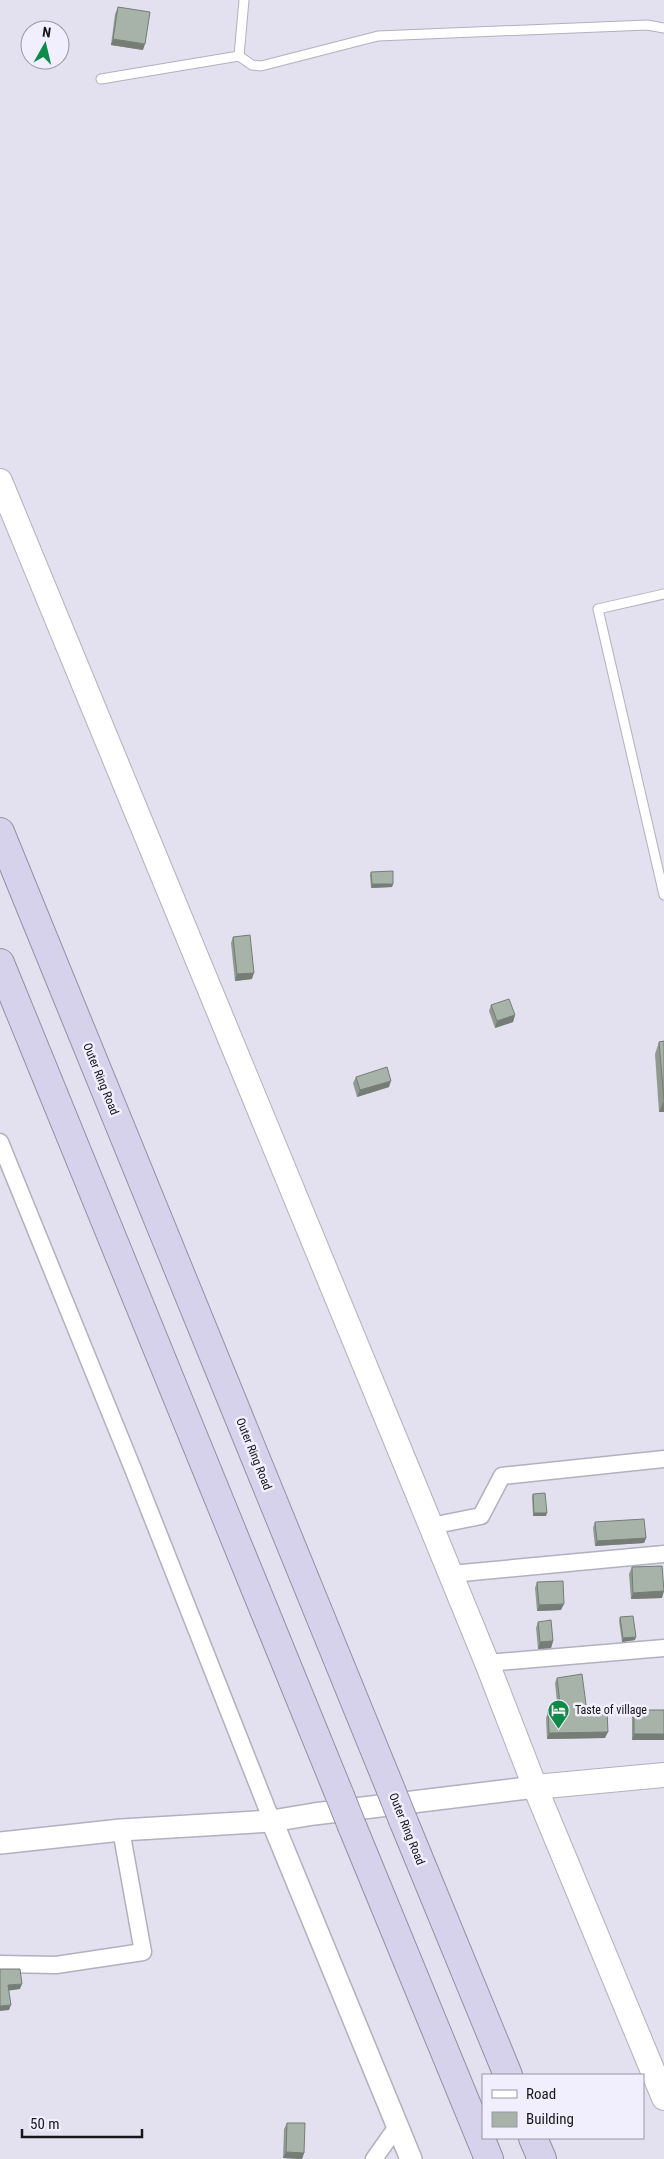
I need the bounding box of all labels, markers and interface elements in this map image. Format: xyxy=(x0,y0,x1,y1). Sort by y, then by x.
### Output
north arrow xyxy=(20,20,70,70)
text: N xyxy=(41,24,52,41)
street label: Outer Ring Road xyxy=(80,1041,122,1117)
street label: Outer Ring Road xyxy=(233,1416,275,1492)
hotel icon: Taste of village xyxy=(547,1698,571,1729)
place label: Taste of village xyxy=(575,1703,647,1717)
street label: Outer Ring Road xyxy=(386,1791,428,1867)
legend xyxy=(482,2074,644,2139)
text: Road xyxy=(526,2085,556,2103)
scale bar xyxy=(22,2106,142,2138)
text: Building xyxy=(526,2110,574,2128)
text: 50 m xyxy=(30,2115,60,2133)

